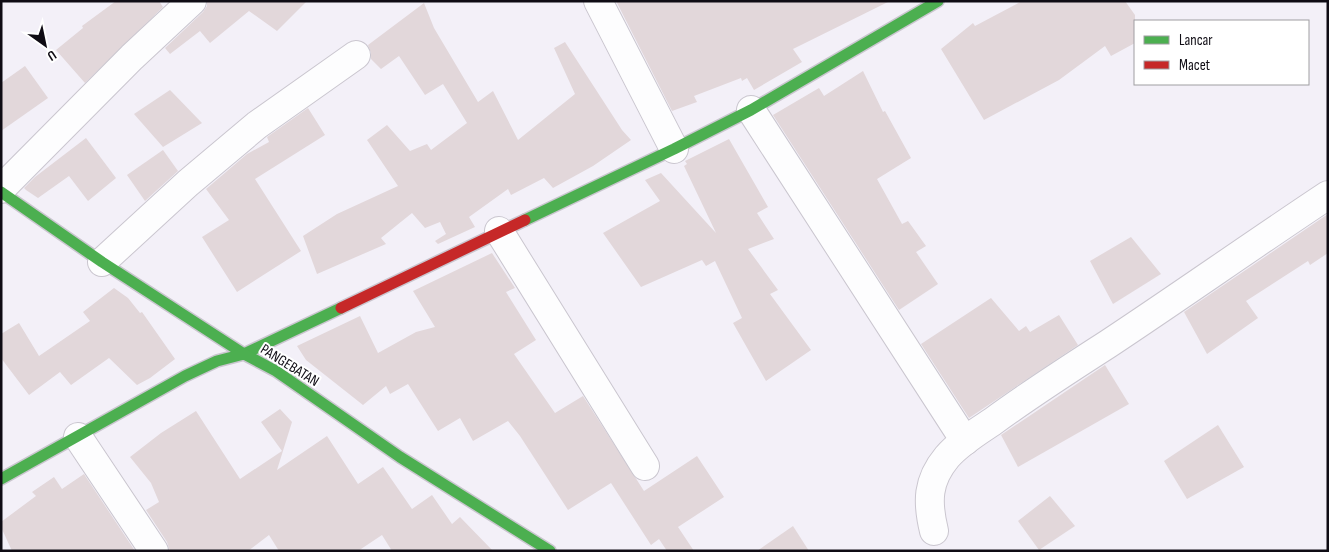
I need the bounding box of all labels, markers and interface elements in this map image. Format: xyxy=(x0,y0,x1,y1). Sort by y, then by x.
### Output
north arrow xyxy=(20,20,70,70)
legend xyxy=(1134,20,1309,85)
text: Lancar xyxy=(1179,31,1213,50)
text: U xyxy=(44,46,59,65)
text: Macet xyxy=(1179,56,1211,75)
street label: PANGEBATAN xyxy=(257,340,323,391)

